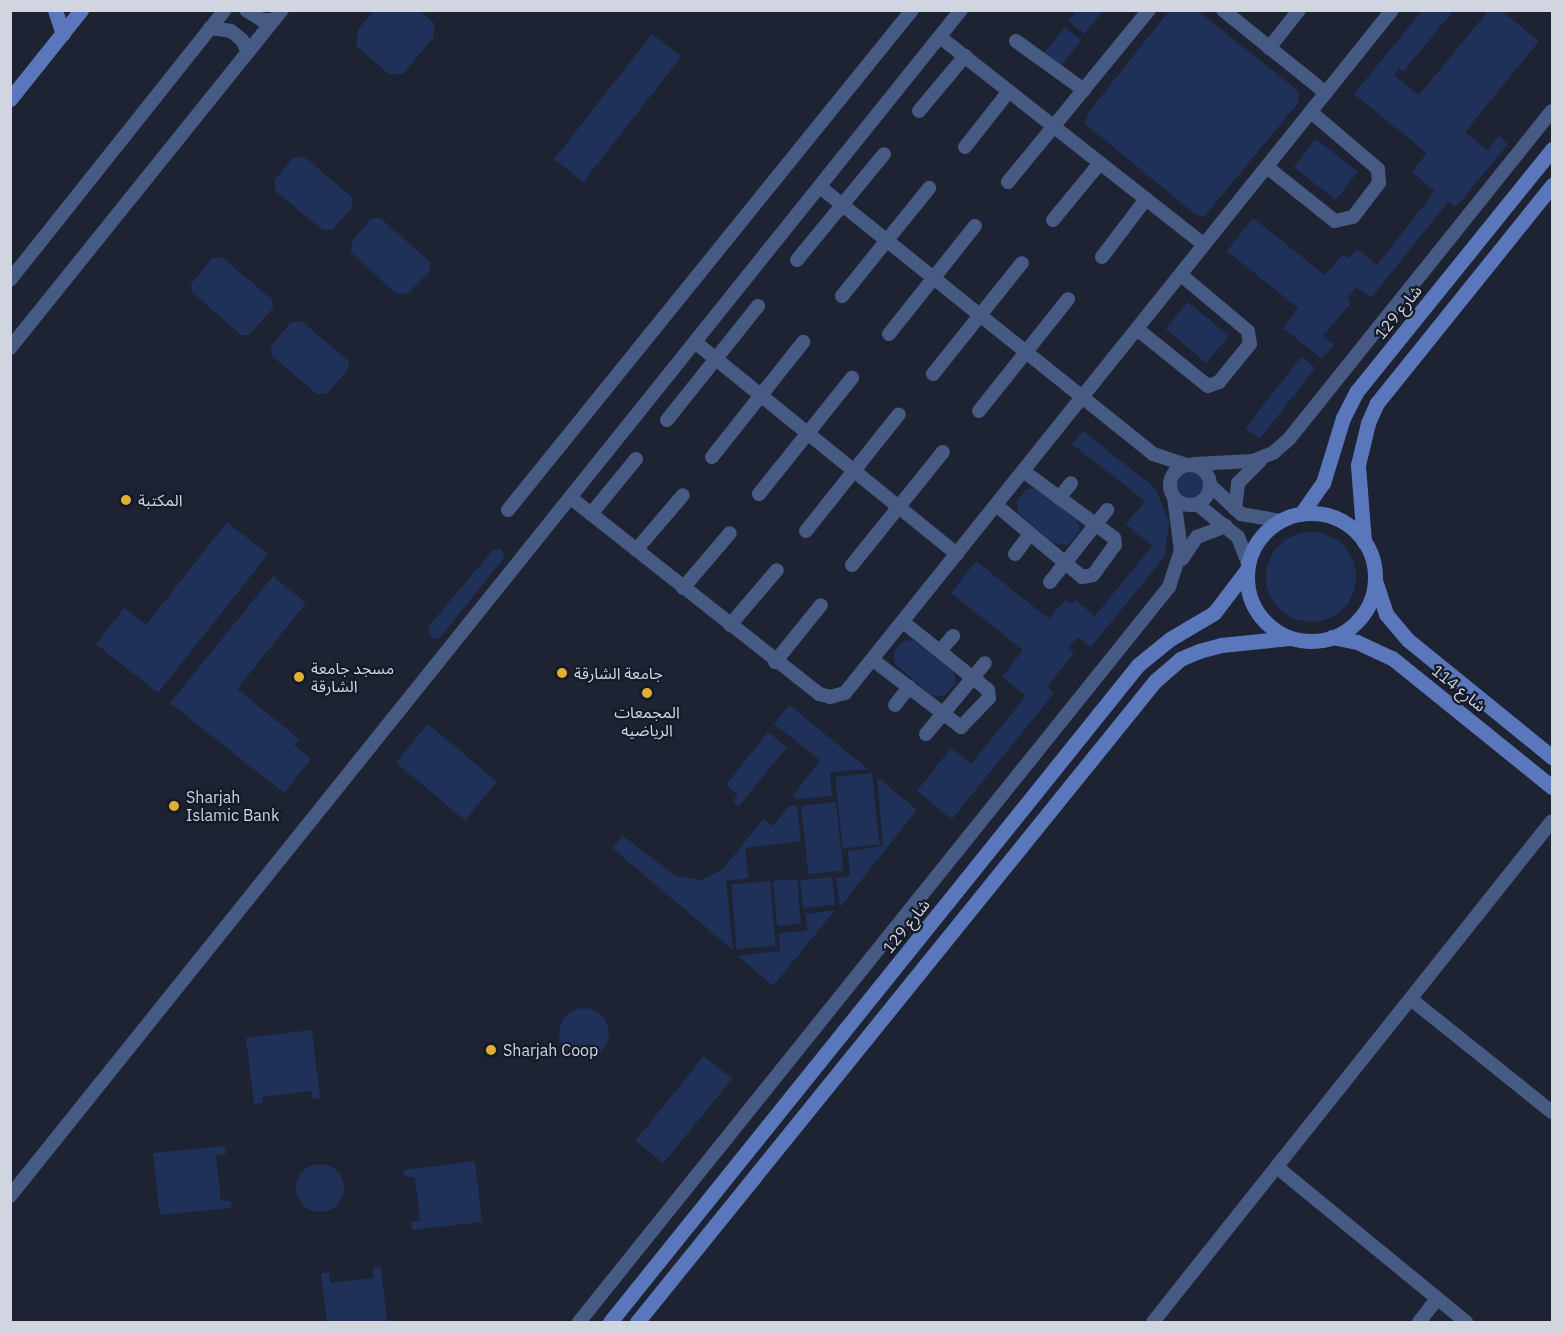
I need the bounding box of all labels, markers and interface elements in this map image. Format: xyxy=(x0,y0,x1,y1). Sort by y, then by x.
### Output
street label: شارع 129 xyxy=(1370,281,1426,343)
place label: المكتبة xyxy=(138,490,183,510)
marker: المكتبة xyxy=(119,493,133,507)
place label: مسجد جامعة الشارقة xyxy=(311,658,394,696)
street label: شارع 114 xyxy=(1428,660,1490,716)
place label: جامعة الشارقة xyxy=(574,663,663,683)
marker: جامعة الشارقة xyxy=(555,666,569,680)
marker: مسجد جامعة الشارقة xyxy=(292,670,306,684)
marker: المجمعات الرياضيه xyxy=(640,686,654,700)
place label: المجمعات الرياضيه xyxy=(614,702,680,740)
place label: Sharjah Islamic Bank xyxy=(186,787,279,825)
marker: Sharjah Islamic Bank xyxy=(167,799,181,813)
street label: شارع 129 xyxy=(878,895,934,957)
place label: Sharjah Coop xyxy=(503,1040,598,1060)
marker: Sharjah Coop xyxy=(484,1043,498,1057)

